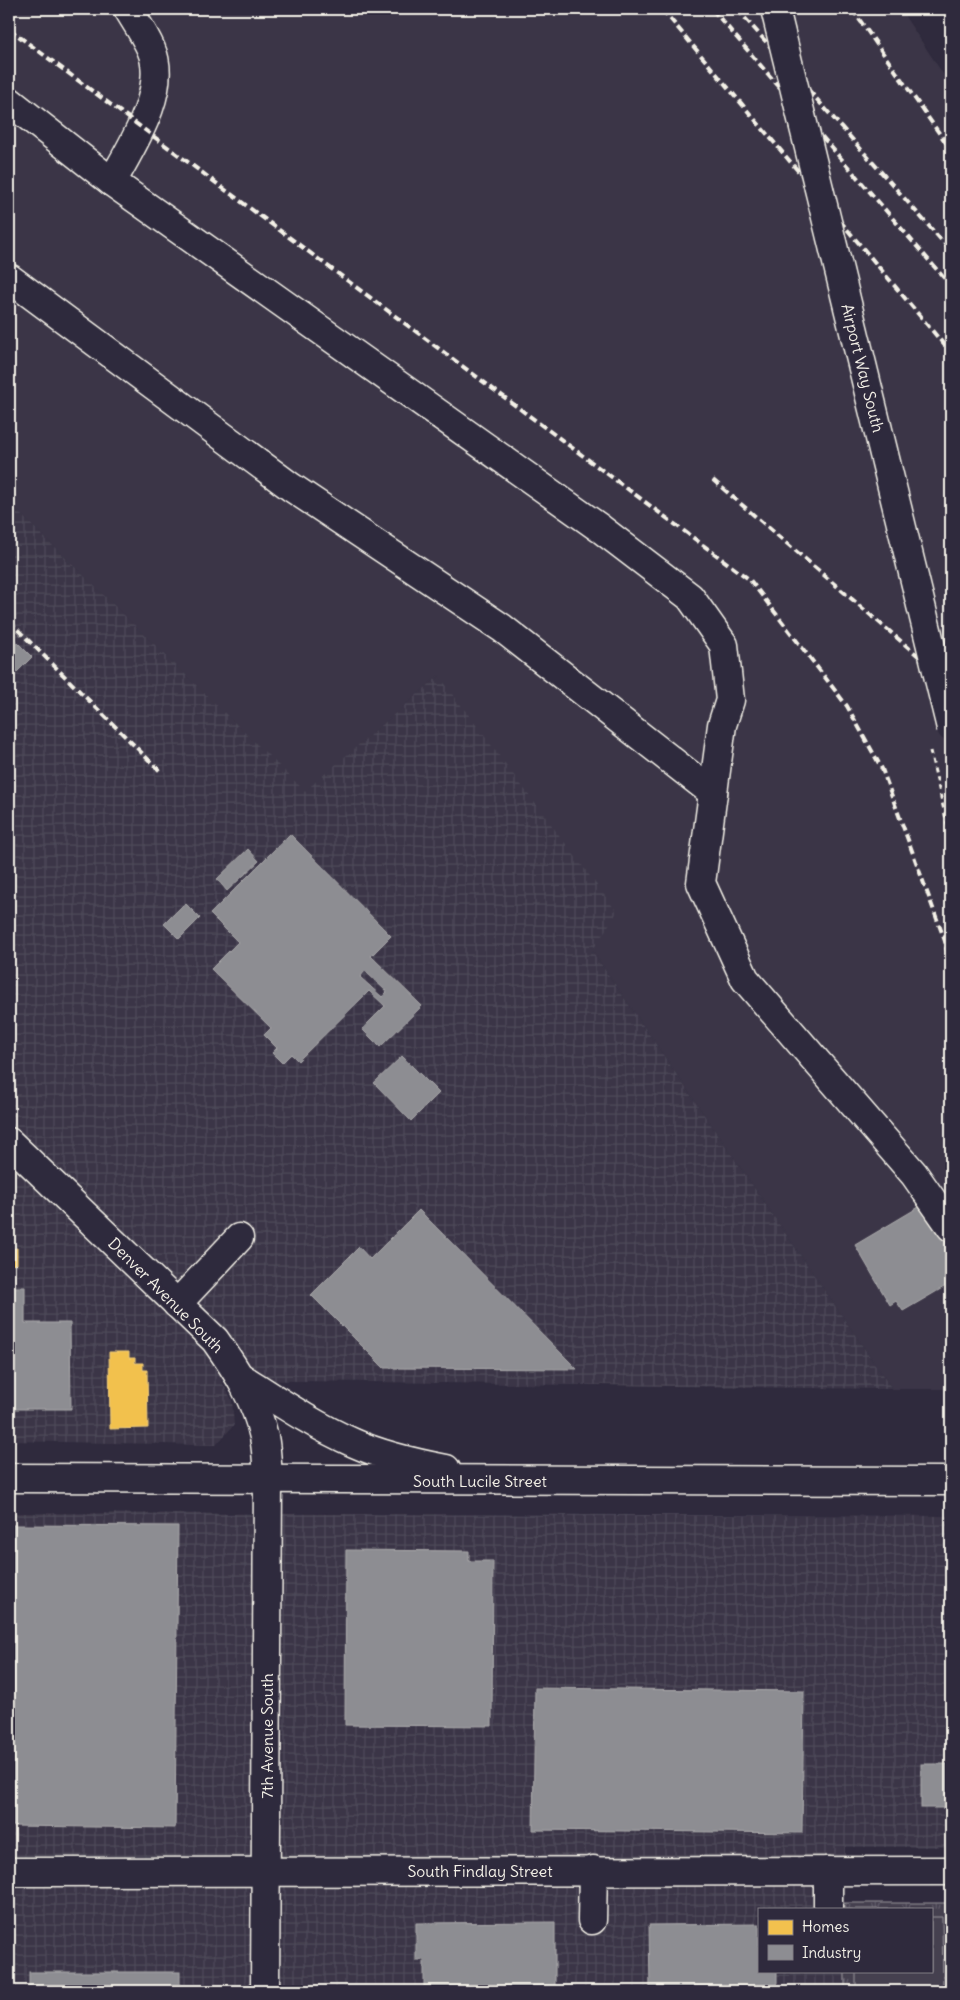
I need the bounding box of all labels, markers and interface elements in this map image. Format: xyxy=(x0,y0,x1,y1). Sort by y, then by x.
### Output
street label: Airport Way South xyxy=(837,302,889,434)
street label: Denver Avenue South xyxy=(104,1233,228,1357)
street label: South Lucile Street xyxy=(413,1471,548,1491)
street label: 7th Avenue South xyxy=(257,1673,277,1799)
street label: South Findlay Street xyxy=(407,1861,553,1881)
legend xyxy=(758,1908,932,1972)
text: Homes xyxy=(802,1917,849,1936)
text: Industry xyxy=(802,1943,861,1962)

